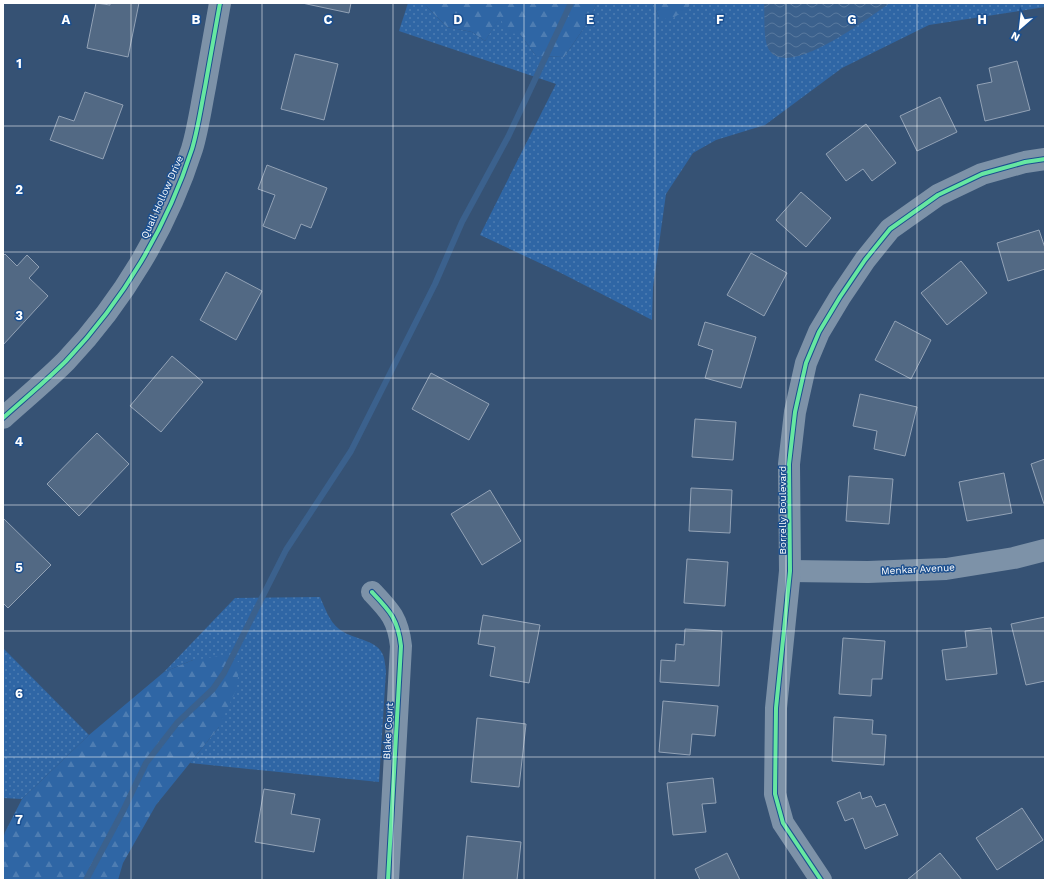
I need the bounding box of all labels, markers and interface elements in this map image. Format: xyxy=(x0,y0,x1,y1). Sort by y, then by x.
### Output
north arrow xyxy=(1000,8,1040,48)
text: A xyxy=(62,12,71,27)
text: B xyxy=(192,12,201,27)
text: C xyxy=(324,12,333,27)
text: D xyxy=(453,12,463,27)
text: E xyxy=(586,12,594,27)
text: F xyxy=(716,12,724,27)
text: G xyxy=(847,12,857,27)
text: H xyxy=(977,12,987,27)
text: N xyxy=(1009,29,1022,44)
text: 1 xyxy=(16,56,22,71)
street label: Quail Hollow Drive xyxy=(139,154,185,240)
text: 2 xyxy=(15,182,23,197)
text: 3 xyxy=(15,308,23,323)
text: 4 xyxy=(15,434,24,449)
street label: Borrelly Boulevard xyxy=(777,466,788,554)
text: 5 xyxy=(15,560,23,575)
street label: Menkar Avenue xyxy=(881,562,955,576)
text: 6 xyxy=(15,686,23,701)
street label: Blake Court xyxy=(381,701,395,760)
text: 7 xyxy=(15,812,23,827)

